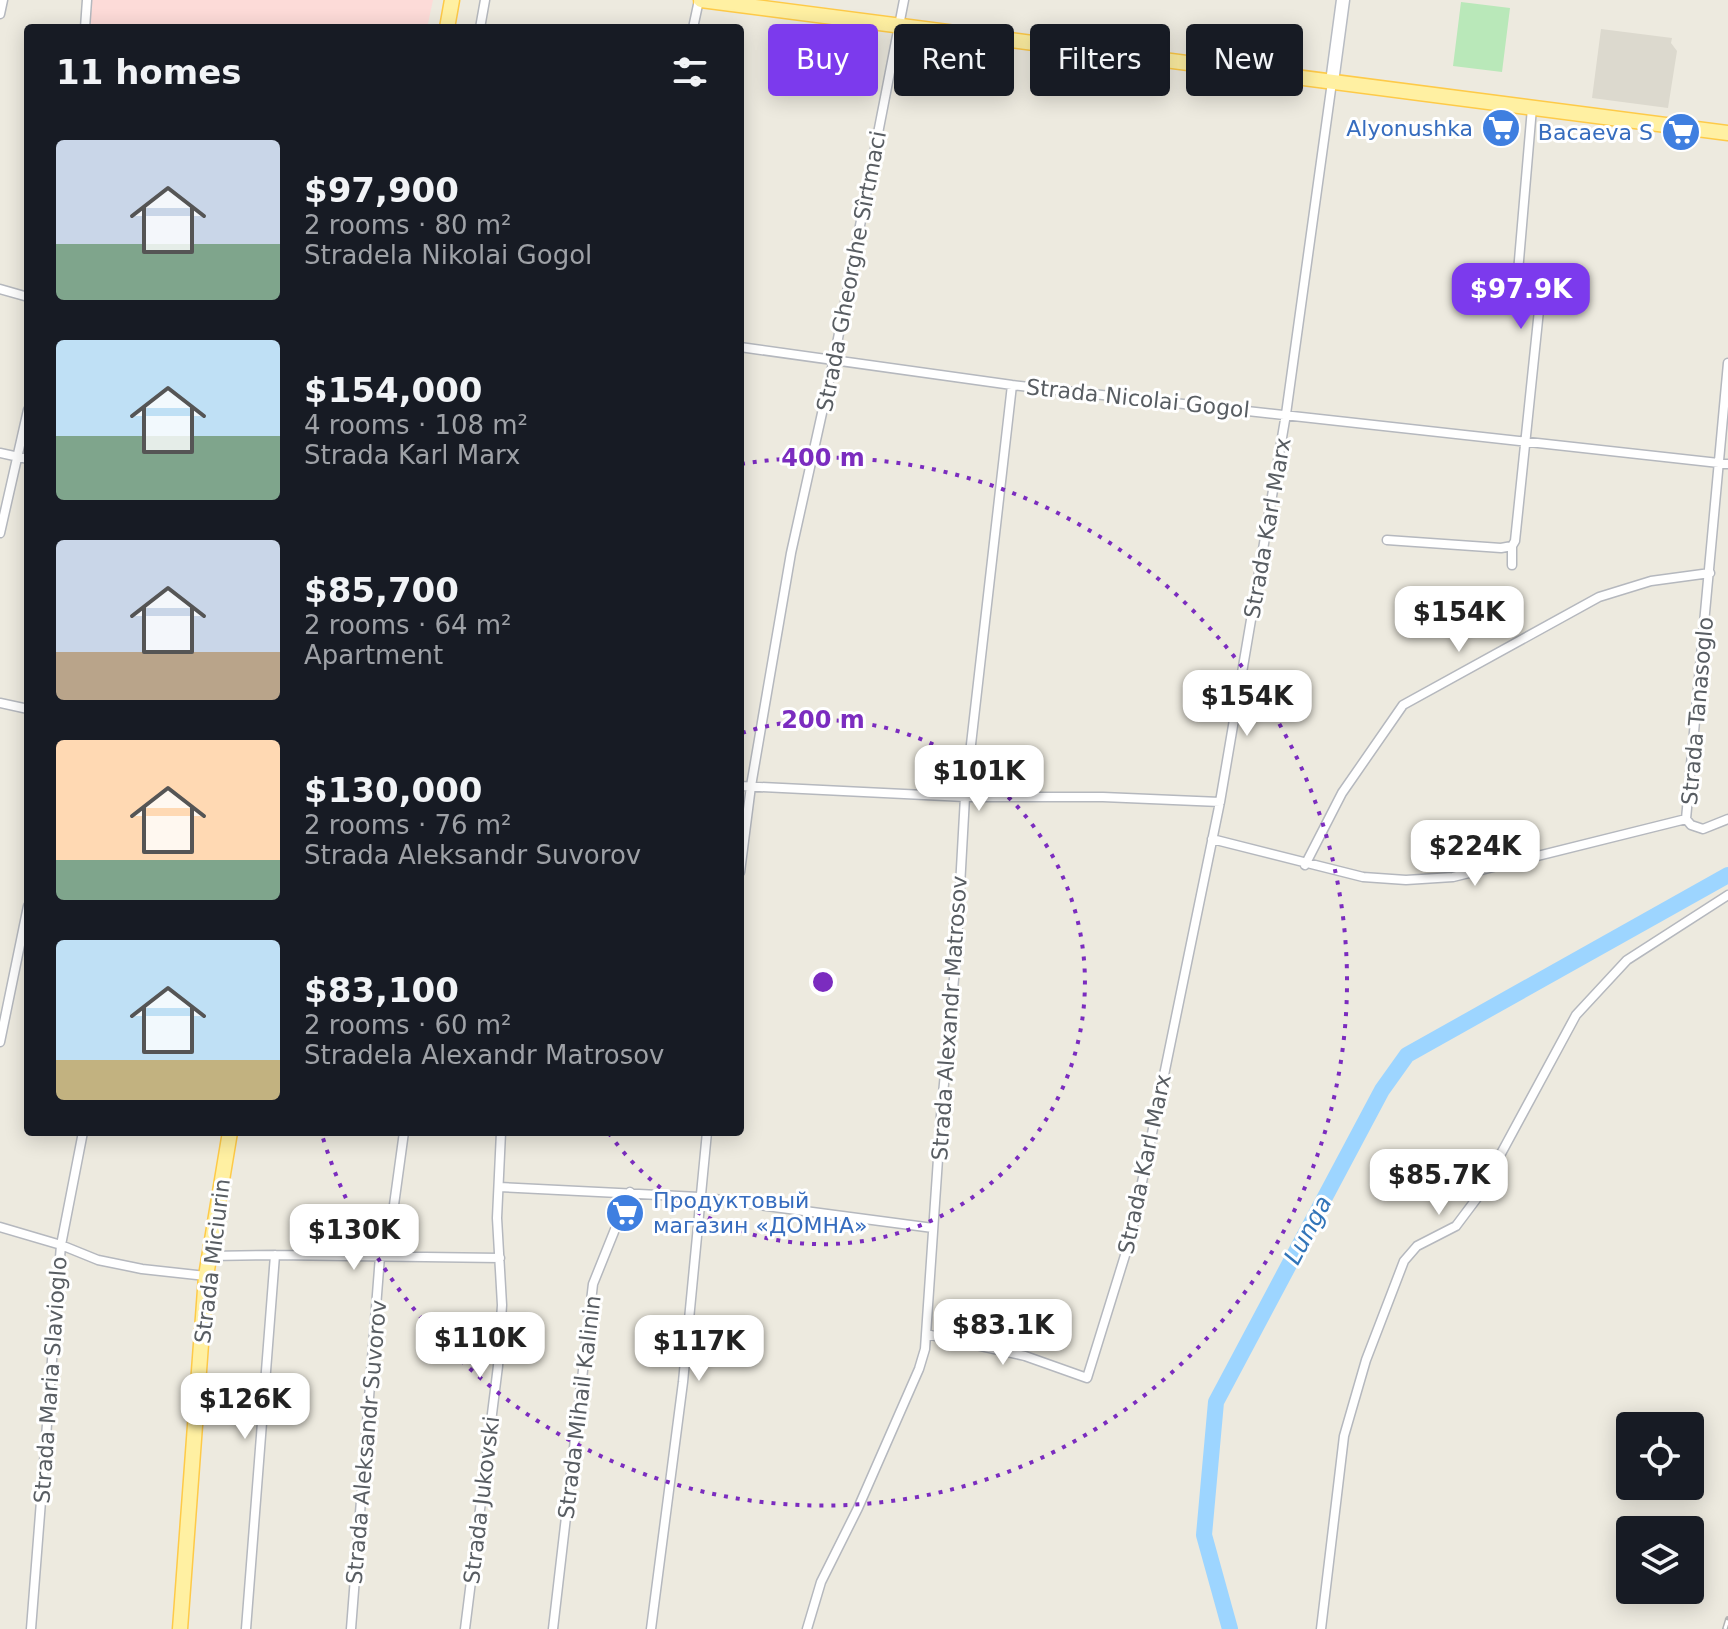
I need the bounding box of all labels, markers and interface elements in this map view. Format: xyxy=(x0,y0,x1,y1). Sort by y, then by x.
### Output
chip: Buy xyxy=(768,24,878,96)
chip: Rent xyxy=(894,24,1014,96)
chip: Filters xyxy=(1030,24,1170,96)
chip: New xyxy=(1186,24,1303,96)
icon: filters xyxy=(668,50,712,94)
text: 11 homes xyxy=(56,52,241,92)
supermarket icon: Alyonushka xyxy=(1480,107,1522,149)
supermarket icon: Bacaeva S xyxy=(1660,111,1702,153)
place label: Alyonushka xyxy=(1346,116,1473,141)
place label: Bacaeva S xyxy=(1538,120,1653,145)
street label: Strada Gheorghe Sîrtmaci xyxy=(812,129,891,414)
text: $97,900 xyxy=(304,170,459,210)
icon: home xyxy=(120,172,216,268)
text: 2 rooms · 80 m² xyxy=(304,210,512,240)
text: Stradela Nikolai Gogol xyxy=(304,240,592,270)
pin: $97.9K xyxy=(1456,263,1586,331)
text: $97.9K xyxy=(1470,274,1572,304)
text: $154,000 xyxy=(304,370,483,410)
icon: home xyxy=(120,372,216,468)
street label: Strada Nicolai Gogol xyxy=(1025,374,1251,423)
text: 4 rooms · 108 m² xyxy=(304,410,528,440)
street label: Strada Karl Marx xyxy=(1239,436,1296,620)
text: Strada Karl Marx xyxy=(304,440,520,470)
text: 400 m xyxy=(781,444,865,472)
text: $85,700 xyxy=(304,570,459,610)
icon: home xyxy=(120,572,216,668)
pin: $154K xyxy=(1403,586,1515,654)
text: $154K xyxy=(1413,597,1505,627)
text: 2 rooms · 64 m² xyxy=(304,610,512,640)
street label: Strada Tanasoglo xyxy=(1677,616,1718,806)
text: Apartment xyxy=(304,640,443,670)
pin: $154K xyxy=(1191,670,1303,738)
text: $154K xyxy=(1201,681,1293,711)
text: 200 m xyxy=(781,706,865,734)
pin: $101K xyxy=(923,745,1035,813)
text: $101K xyxy=(933,756,1025,786)
text: $130,000 xyxy=(304,770,483,810)
icon: home xyxy=(120,772,216,868)
text: 2 rooms · 76 m² xyxy=(304,810,512,840)
pin: $224K xyxy=(1419,820,1531,888)
text: $224K xyxy=(1429,831,1521,861)
text: Strada Aleksandr Suvorov xyxy=(304,840,641,870)
street label: Strada Alexandr Matrosov xyxy=(927,875,972,1161)
centre of rings xyxy=(809,968,837,996)
text: $83,100 xyxy=(304,970,459,1010)
icon: home xyxy=(120,972,216,1068)
text: 2 rooms · 60 m² xyxy=(304,1010,512,1040)
text: Stradela Alexandr Matrosov xyxy=(304,1040,664,1070)
street label: Strada Karl Marx xyxy=(1113,1072,1176,1256)
pin: $85.7K xyxy=(1374,1149,1504,1217)
text: $85.7K xyxy=(1388,1160,1490,1190)
street label: Strada Miciurin xyxy=(190,1177,235,1345)
place label: Продуктовый магазин «ДОМНА» xyxy=(653,1188,868,1238)
water label: Lunga xyxy=(1278,1191,1338,1269)
supermarket icon: Продуктовый магазин «ДОМНА» xyxy=(604,1192,646,1234)
pin: $130K xyxy=(298,1204,410,1272)
text: $130K xyxy=(308,1215,400,1245)
street label: Strada Maria Slavioglo xyxy=(29,1256,72,1504)
street label: Strada Mihail Kalinin xyxy=(553,1294,606,1520)
street label: Strada Aleksandr Suvorov xyxy=(342,1299,391,1585)
pin: $83.1K xyxy=(938,1299,1068,1367)
text: $83.1K xyxy=(952,1310,1054,1340)
pin: $110K xyxy=(424,1312,536,1380)
pin: $117K xyxy=(643,1315,755,1383)
text: $110K xyxy=(434,1323,526,1353)
text: $117K xyxy=(653,1326,745,1356)
pin: $126K xyxy=(189,1373,301,1441)
text: $126K xyxy=(199,1384,291,1414)
map controls xyxy=(1616,1412,1704,1604)
button: locate xyxy=(1616,1412,1704,1500)
street label: Strada Jukovski xyxy=(459,1415,504,1585)
button: layers xyxy=(1616,1516,1704,1604)

